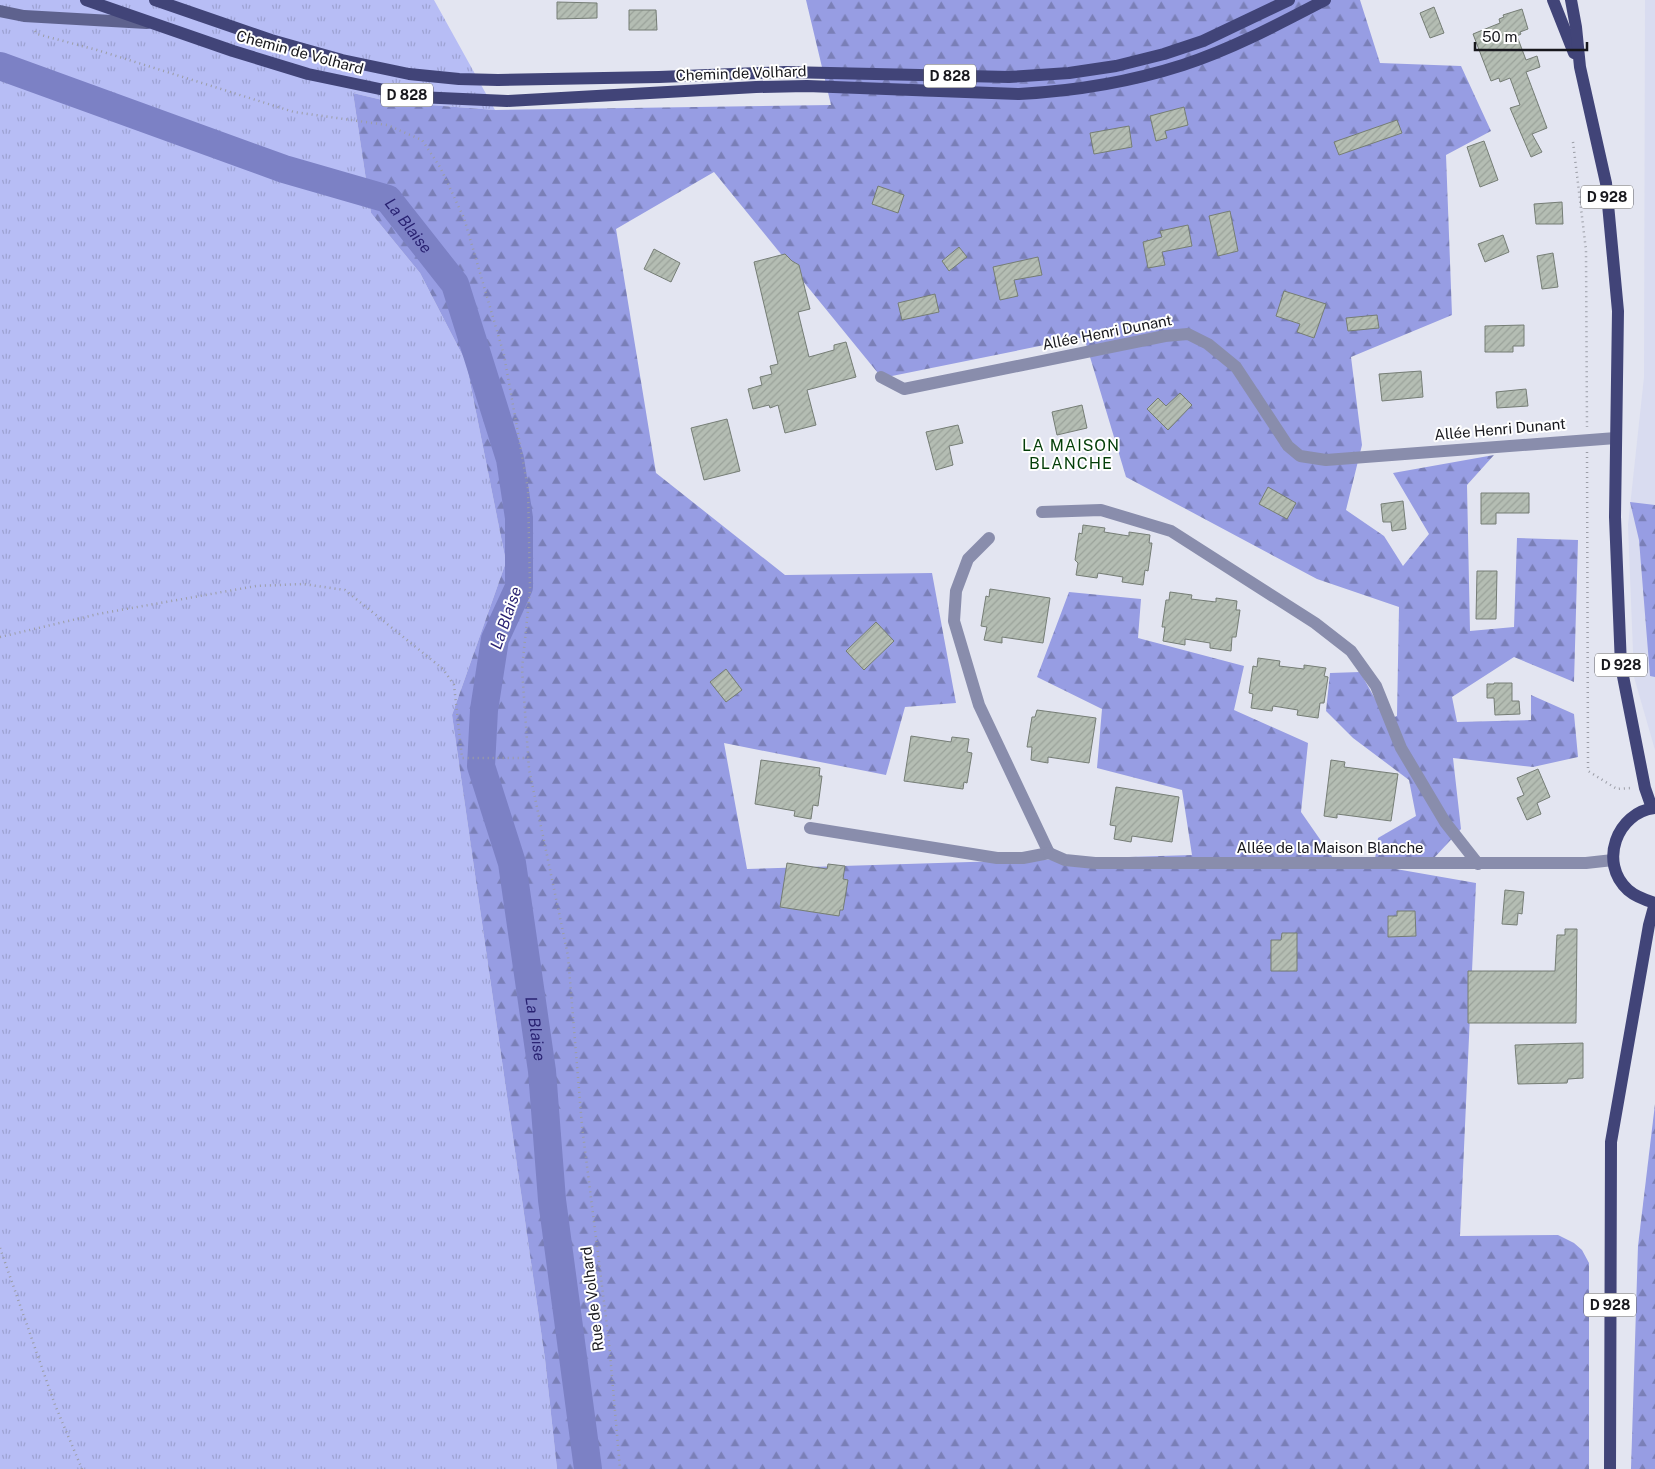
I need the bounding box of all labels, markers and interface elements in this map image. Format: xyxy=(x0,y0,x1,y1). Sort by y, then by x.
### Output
scale bar xyxy=(1475,20,1588,52)
street label: Chemin de Volhard xyxy=(235,27,365,77)
text: 50 m xyxy=(1482,28,1517,45)
street label: Chemin de Volhard xyxy=(675,62,807,84)
road number: D 828 xyxy=(924,64,976,88)
road number: D 828 xyxy=(381,84,433,106)
road number: D 928 xyxy=(1581,186,1633,208)
water label: La Blaise xyxy=(381,194,437,257)
street label: Allée Henri Dunant xyxy=(1041,311,1173,353)
street label: Allée Henri Dunant xyxy=(1434,415,1567,443)
district label: LA MAISON BLANCHE xyxy=(1022,436,1120,473)
water label: La Blaise xyxy=(486,584,526,652)
road number: D 928 xyxy=(1595,654,1647,676)
street label: Allée de la Maison Blanche xyxy=(1236,839,1424,856)
water label: La Blaise xyxy=(522,995,550,1062)
street label: Rue de Volhard xyxy=(577,1246,607,1352)
road number: D 928 xyxy=(1584,1294,1636,1316)

